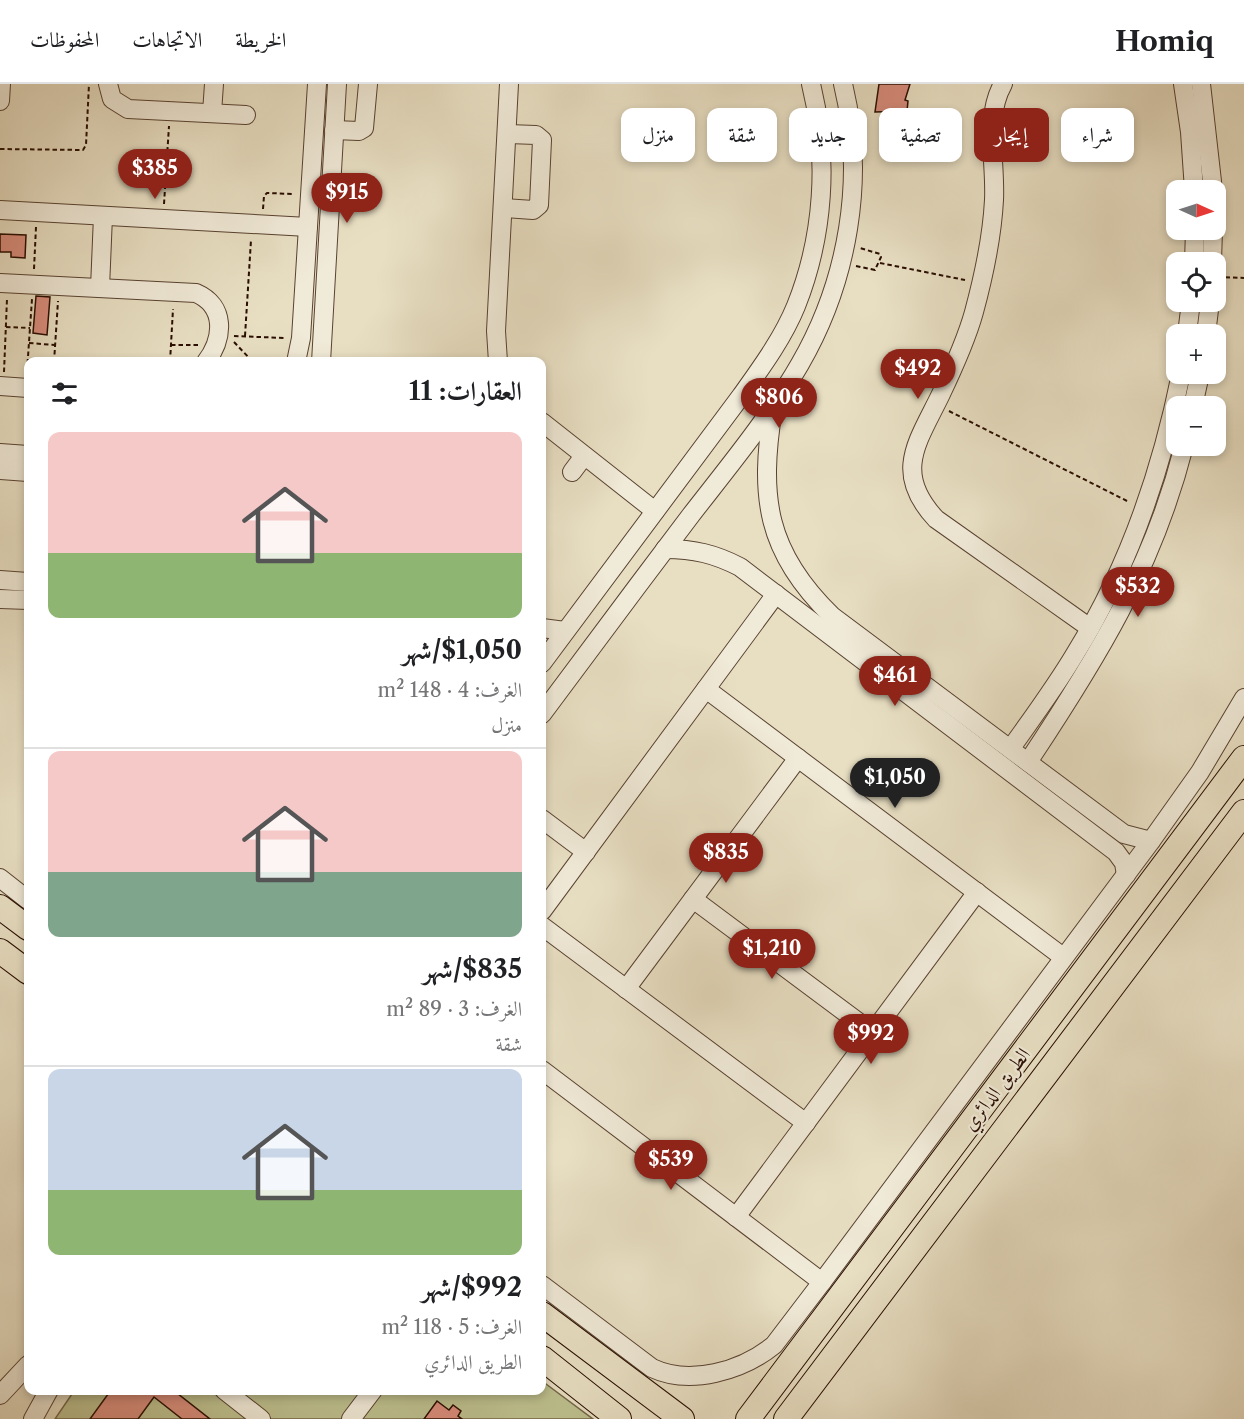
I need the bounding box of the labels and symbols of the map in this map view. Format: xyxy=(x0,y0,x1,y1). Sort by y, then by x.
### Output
pin: $385 xyxy=(119,149,191,200)
pin: $915 xyxy=(311,173,383,224)
north arrow xyxy=(1166,180,1226,240)
pin: $492 xyxy=(882,349,954,400)
pin: $806 xyxy=(743,378,815,429)
pin: $532 xyxy=(1102,567,1174,618)
pin: $461 xyxy=(859,656,931,707)
pin: $1,050 xyxy=(846,758,944,809)
pin: $835 xyxy=(690,833,762,884)
pin: $1,210 xyxy=(723,929,821,980)
pin: $992 xyxy=(835,1014,907,1065)
street label: الطريق الدائري xyxy=(957,1043,1038,1138)
pin: $539 xyxy=(635,1140,707,1191)

